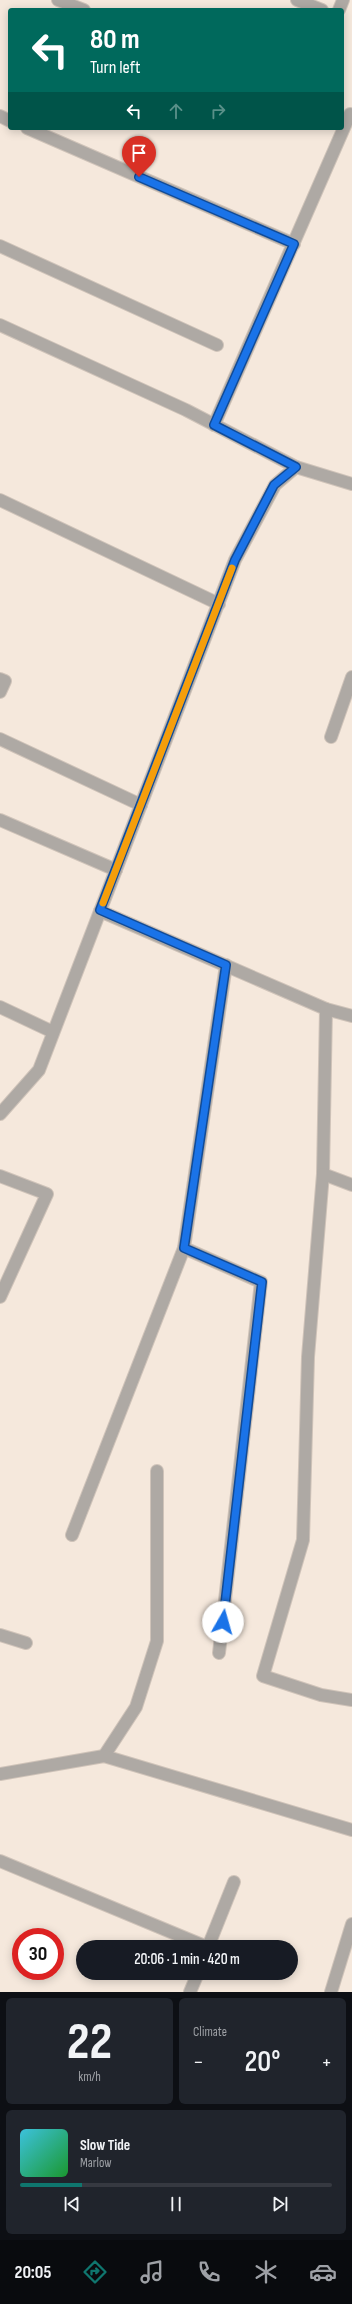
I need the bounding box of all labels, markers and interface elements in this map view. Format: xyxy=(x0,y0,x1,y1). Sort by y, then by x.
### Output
text: 80 m xyxy=(90,23,139,56)
icon: left xyxy=(24,24,76,76)
text: Turn left xyxy=(90,57,141,78)
icon: left xyxy=(123,100,145,122)
icon: ahead xyxy=(165,100,187,122)
icon: right xyxy=(207,100,229,122)
pin xyxy=(122,136,156,177)
icon: arrive xyxy=(128,142,150,164)
position arrow xyxy=(202,1601,244,1643)
speed limit sign: 30 xyxy=(12,1928,64,1980)
text: 20:06 · 1 min · 420 m xyxy=(134,1950,240,1969)
text: 22 xyxy=(67,2011,112,2074)
text: Climate xyxy=(193,2024,227,2040)
text: 20° xyxy=(245,2044,280,2080)
text: − xyxy=(193,2049,204,2076)
text: + xyxy=(321,2049,332,2076)
text: km/h xyxy=(78,2069,101,2085)
text: Slow Tide xyxy=(80,2136,130,2155)
text: Marlow xyxy=(80,2155,112,2171)
icon: previous xyxy=(61,2193,83,2215)
icon: pause xyxy=(165,2193,187,2215)
icon: next xyxy=(269,2193,291,2215)
icon: directions xyxy=(81,2258,109,2286)
icon: music xyxy=(138,2258,166,2286)
icon: phone xyxy=(195,2258,223,2286)
icon: climate xyxy=(252,2258,280,2286)
icon: car xyxy=(309,2258,337,2286)
text: 20:05 xyxy=(15,2262,51,2283)

